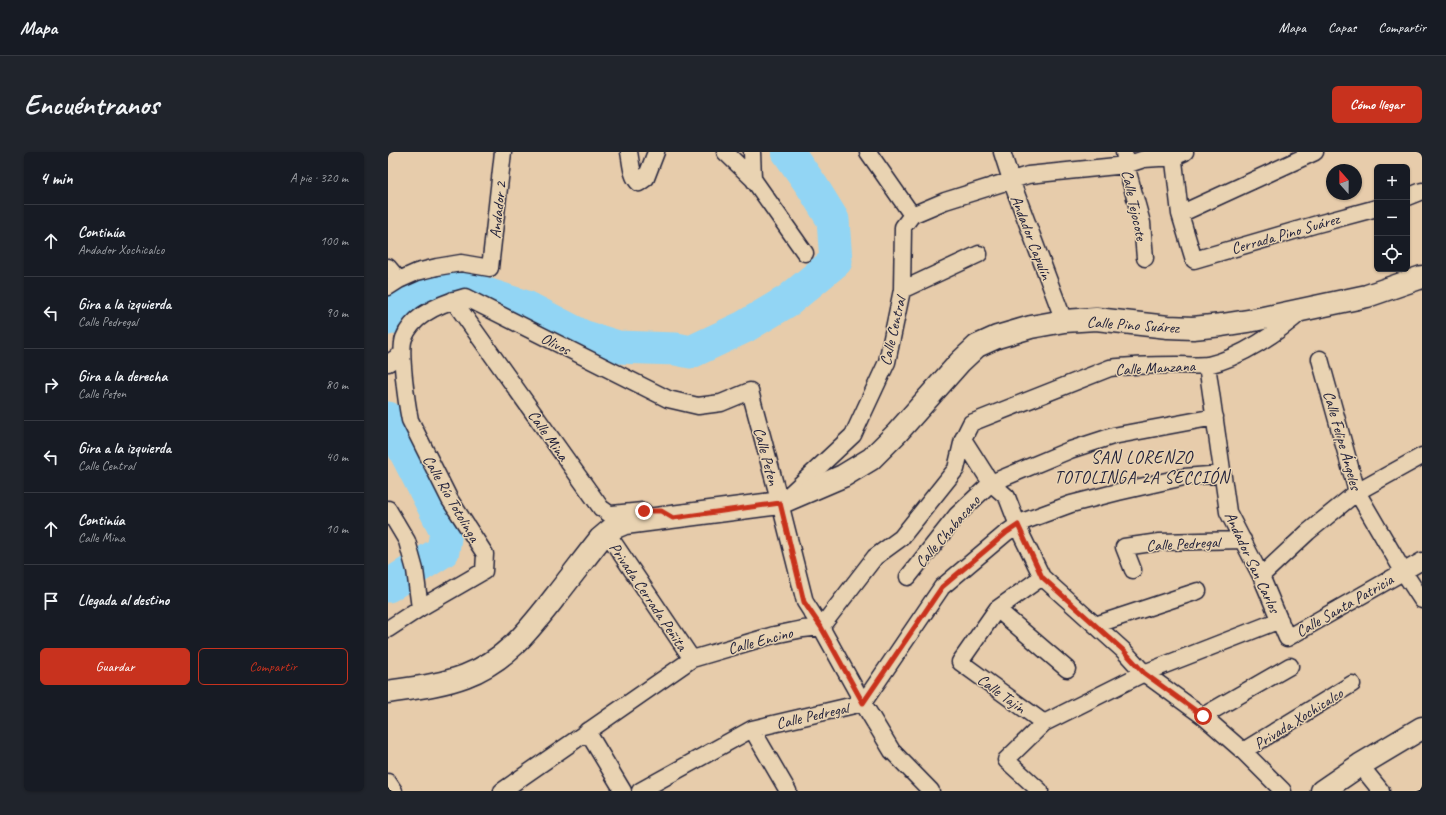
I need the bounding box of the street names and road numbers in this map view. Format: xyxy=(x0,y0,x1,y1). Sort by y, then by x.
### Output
street label: Calle Tejocote xyxy=(1117,168,1152,244)
street label: Andador 2 xyxy=(485,179,511,240)
street label: Andador Capulín xyxy=(1006,192,1057,283)
street label: Cerrada Pino Suárez xyxy=(1229,208,1343,259)
street label: Calle Central xyxy=(875,292,911,368)
street label: Calle Pino Suárez xyxy=(1086,312,1182,338)
street label: Olivos xyxy=(537,328,575,360)
street label: Calle Manzana xyxy=(1115,356,1197,380)
street label: Calle Felipe Ángeles xyxy=(1318,389,1366,494)
street label: Calle Mina xyxy=(523,406,574,466)
street label: Calle Peten xyxy=(749,425,784,488)
street label: Calle Río Totolinga xyxy=(418,451,485,547)
street label: Calle Chabacano xyxy=(911,490,985,572)
street label: Andador San Carlos xyxy=(1220,509,1285,618)
street label: Calle Pedregal xyxy=(1146,532,1224,556)
street label: Privada Cerrada Peñita xyxy=(605,539,693,656)
street label: Calle Santa Patricia xyxy=(1292,569,1398,642)
street label: Calle Encino xyxy=(726,622,796,659)
street label: Calle Tajín xyxy=(973,670,1030,718)
street label: Privada Xochicalco xyxy=(1250,683,1348,754)
street label: Calle Pedregal xyxy=(774,697,853,734)

